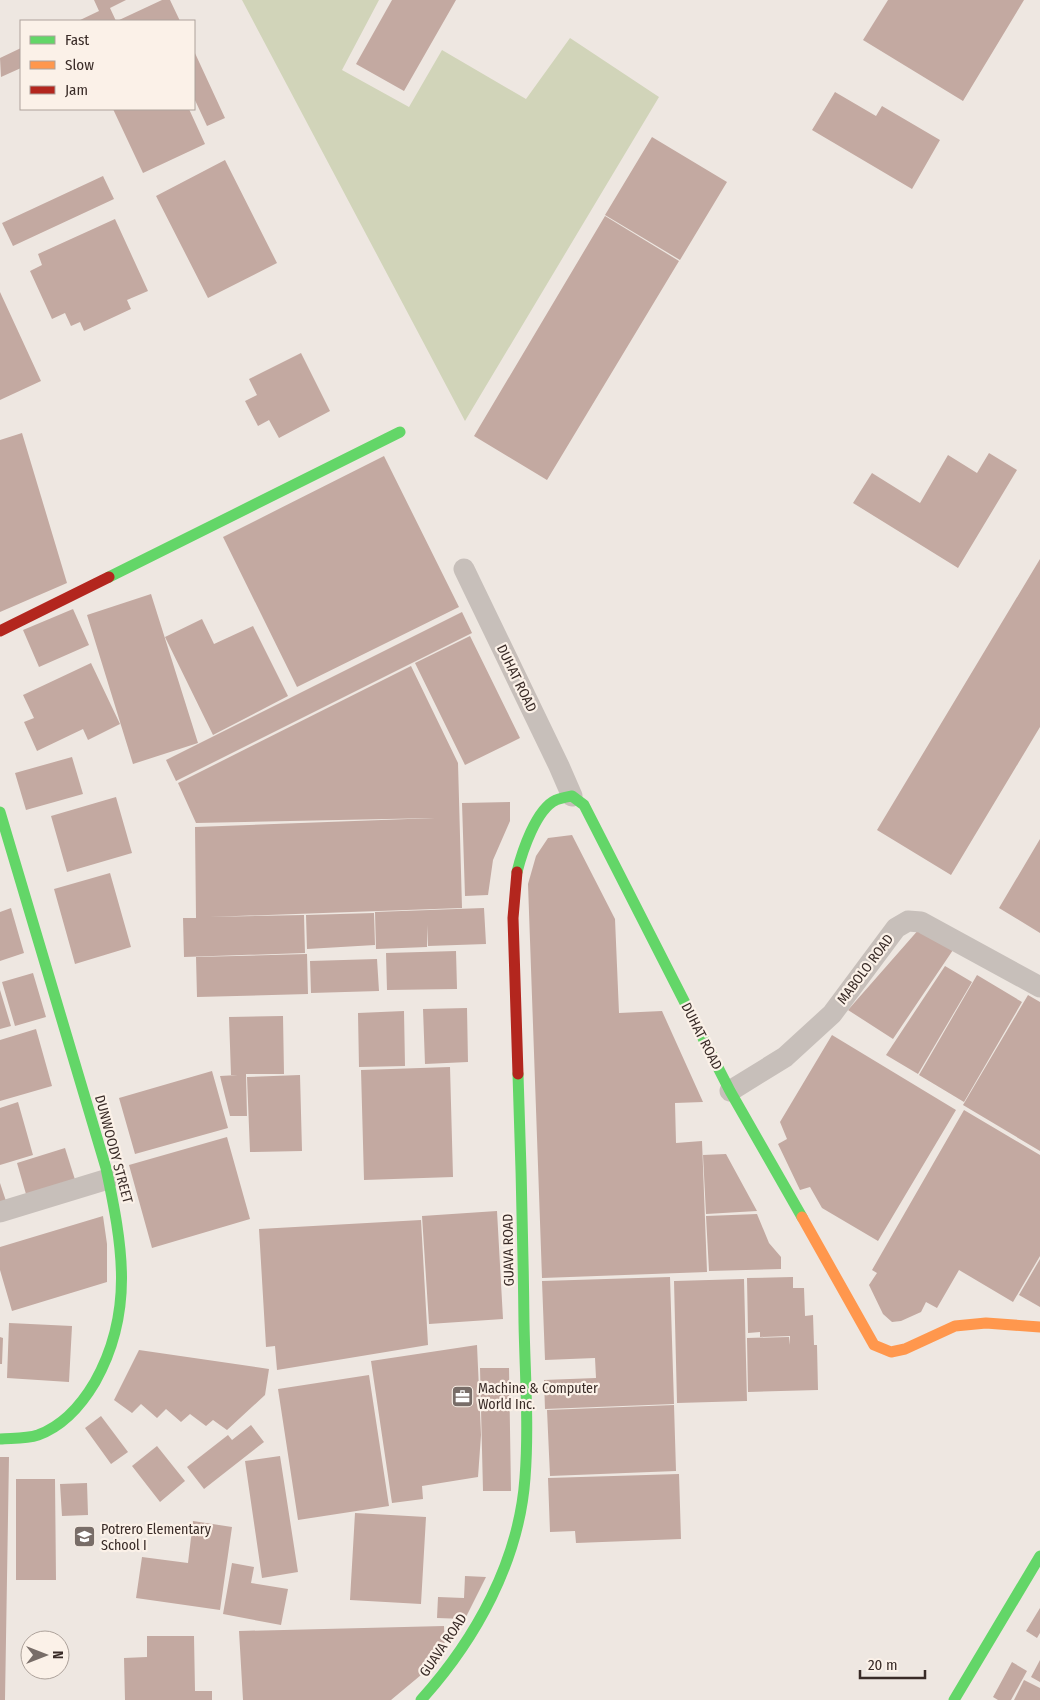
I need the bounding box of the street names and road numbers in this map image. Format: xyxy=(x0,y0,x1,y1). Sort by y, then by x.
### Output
street label: DUHAT ROAD xyxy=(493,642,540,715)
street label: MABOLO ROAD xyxy=(834,931,897,1008)
street label: DUHAT ROAD xyxy=(677,1000,726,1073)
street label: DUNWOODY STREET xyxy=(91,1093,136,1206)
street label: GUAVA ROAD xyxy=(499,1214,518,1286)
street label: GUAVA ROAD xyxy=(416,1610,471,1680)

